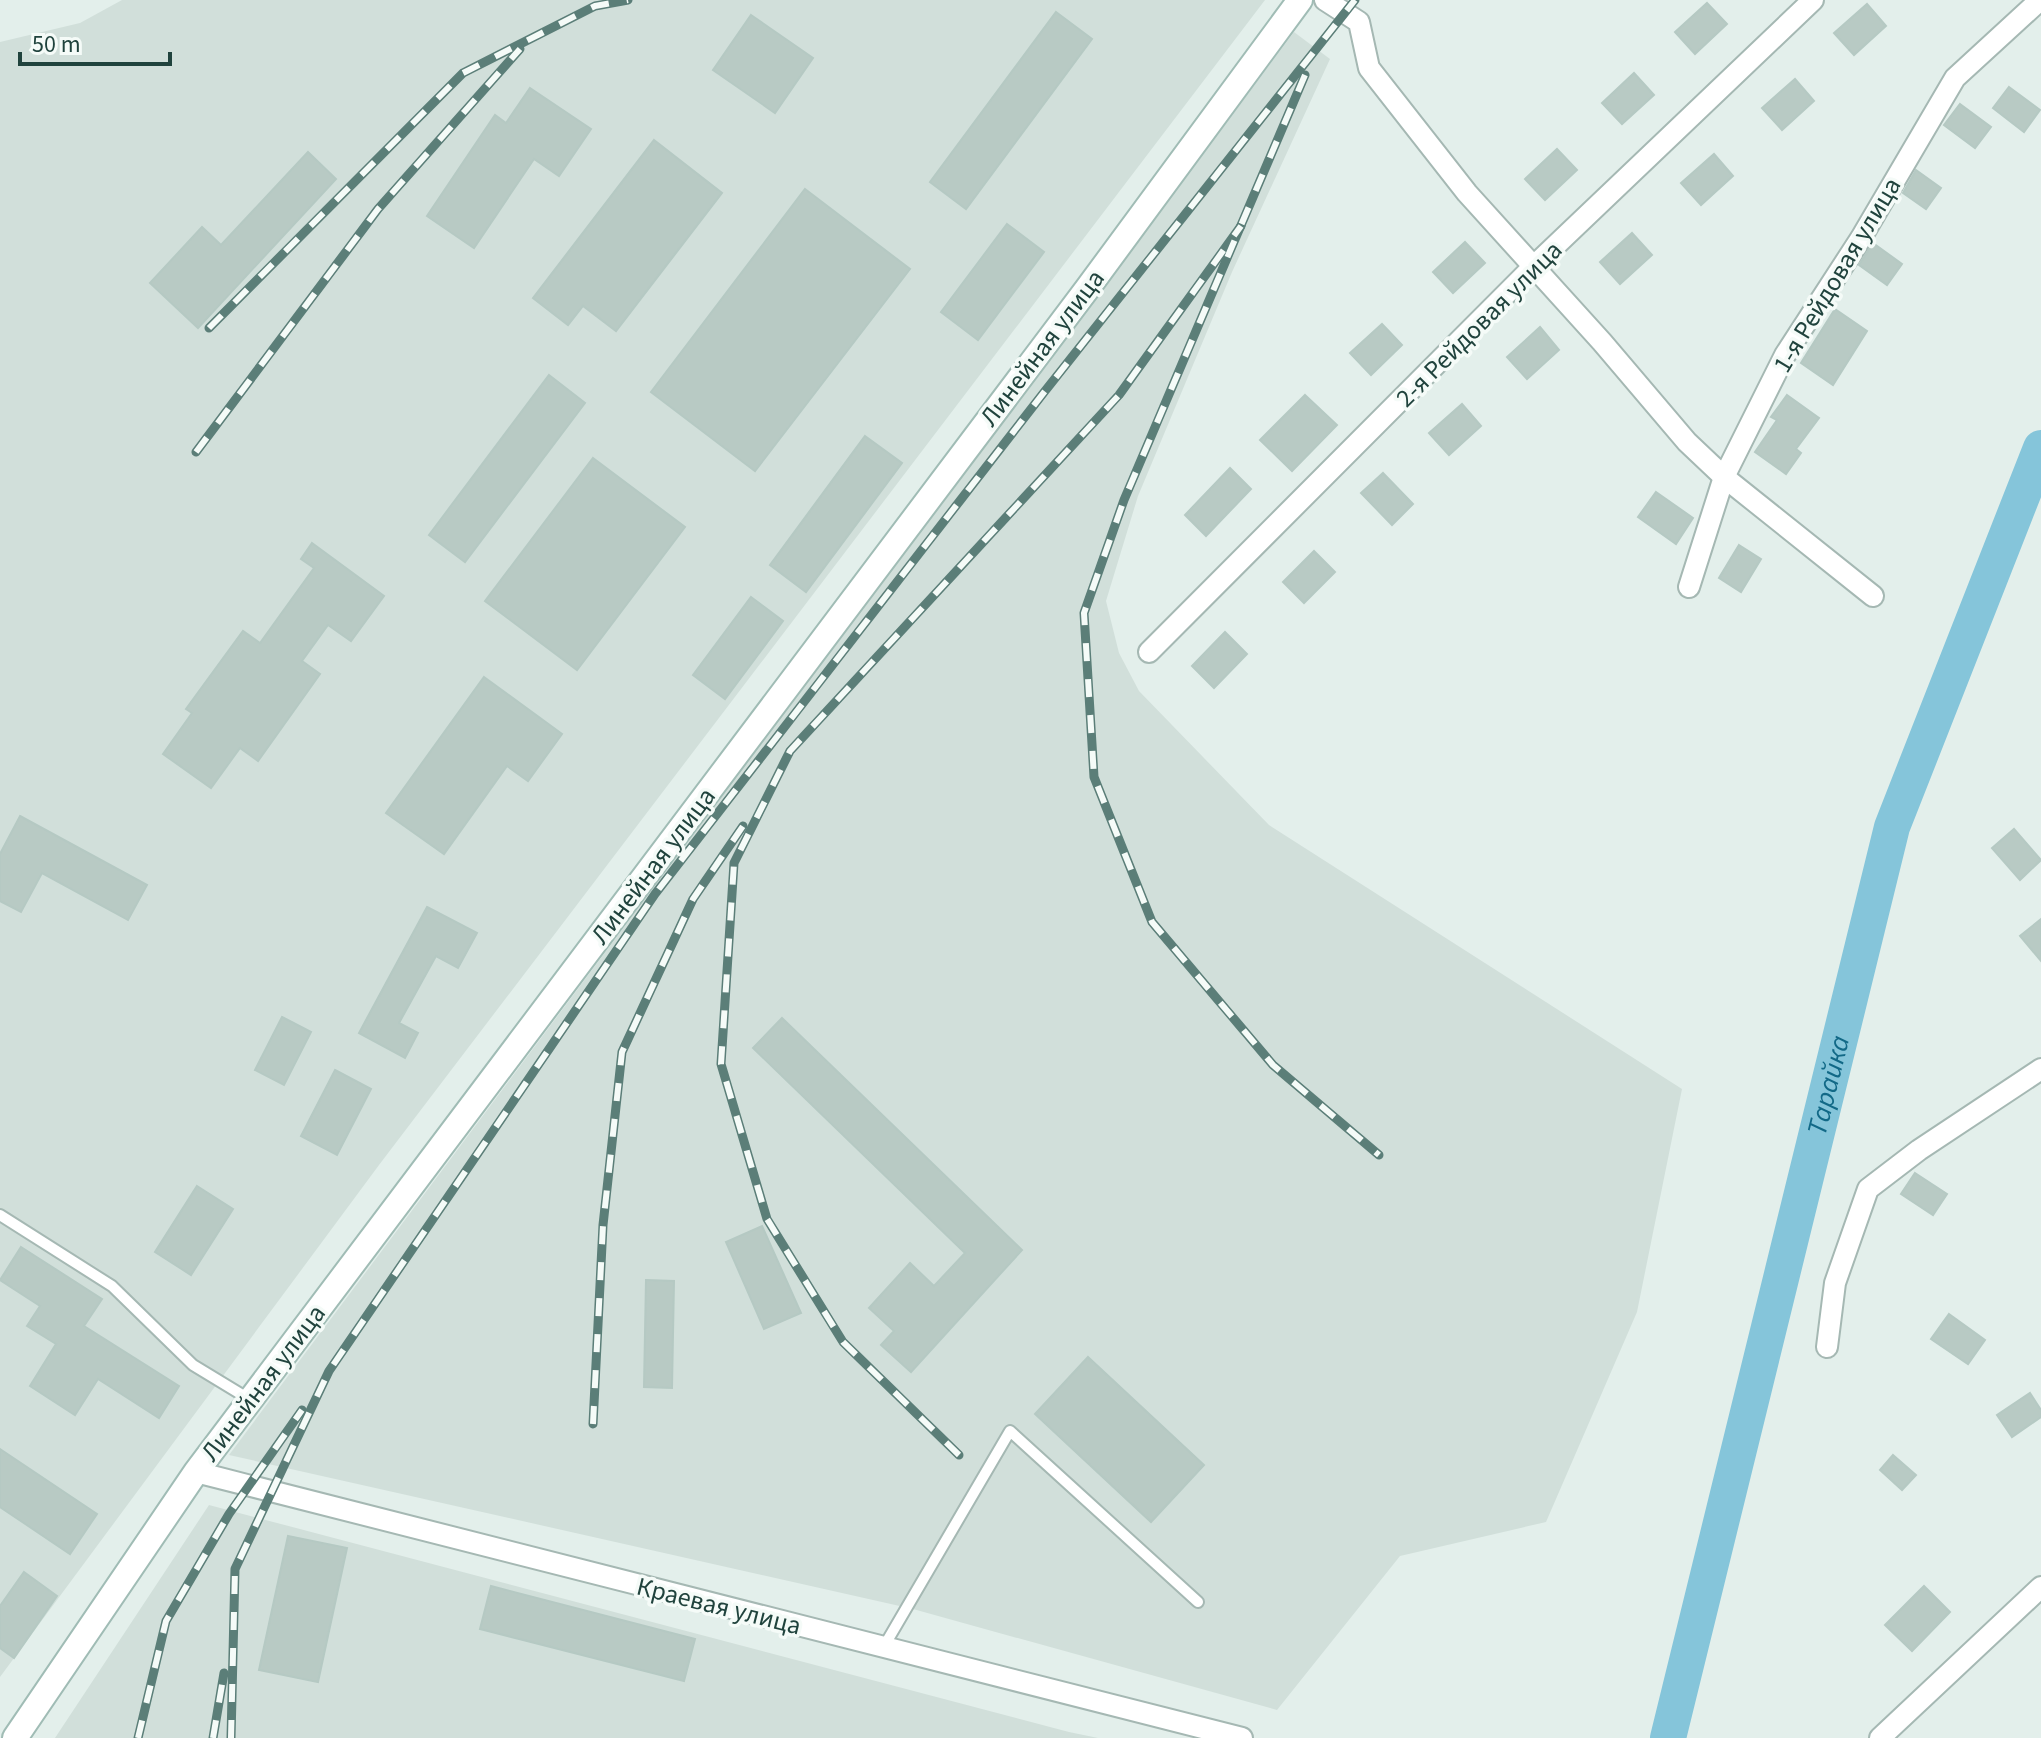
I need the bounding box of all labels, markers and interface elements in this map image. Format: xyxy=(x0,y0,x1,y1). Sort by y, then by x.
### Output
scale bar xyxy=(20,16,170,66)
text: 50 m xyxy=(32,27,81,62)
street label: 1-я Рейдовая улица xyxy=(1764,170,1910,380)
street label: 2-я Рейдовая улица xyxy=(1387,232,1571,416)
street label: Линейная улица xyxy=(971,262,1113,434)
street label: Линейная улица xyxy=(582,780,724,952)
water label: Тарайка xyxy=(1797,1031,1860,1140)
street label: Линейная улица xyxy=(192,1297,334,1469)
street label: Краевая улица xyxy=(633,1568,805,1644)

